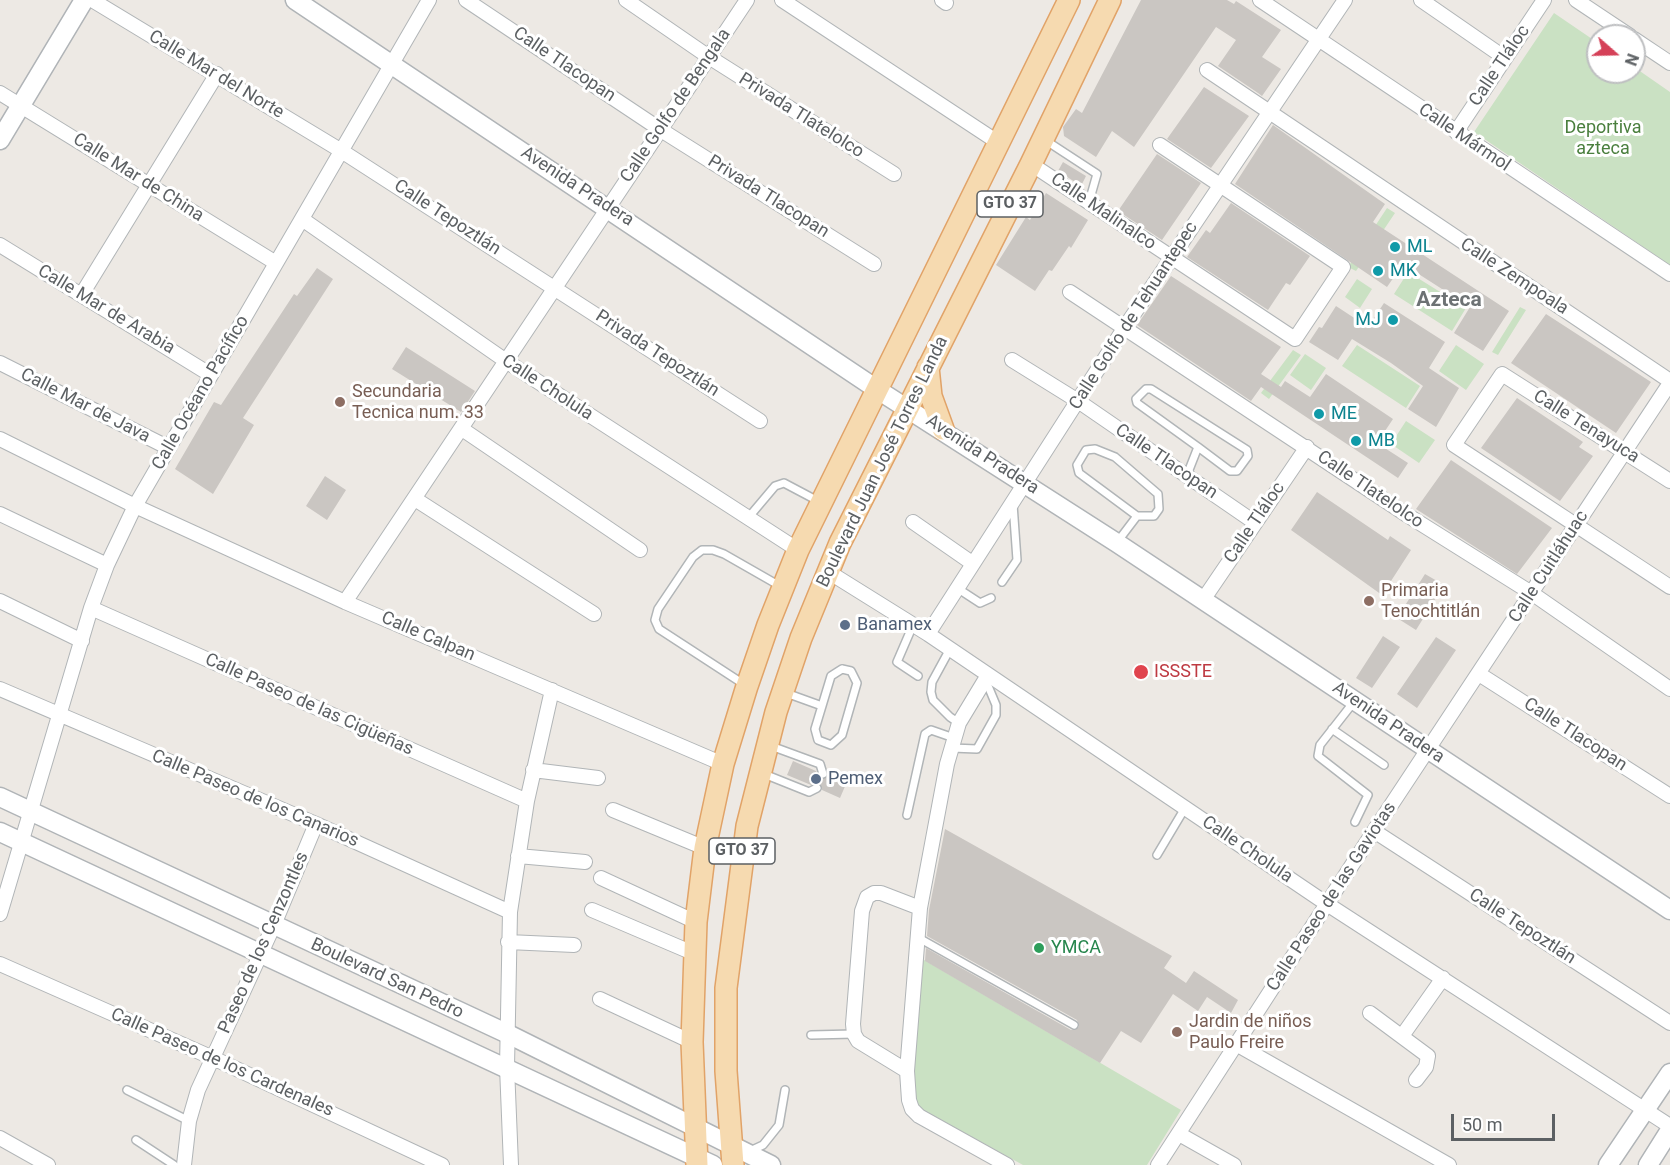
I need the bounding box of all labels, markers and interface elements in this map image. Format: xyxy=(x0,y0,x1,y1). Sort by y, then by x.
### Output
street label: Calle Tláloc xyxy=(1465,21,1535,111)
street label: Calle Tlacopan xyxy=(509,23,619,107)
north arrow xyxy=(1586,24,1646,84)
street label: Calle Golfo de Bengala xyxy=(616,25,736,187)
street label: Calle Mar del Norte xyxy=(144,26,288,124)
text: N xyxy=(1621,51,1642,68)
street label: Privada Tlatelolco xyxy=(734,69,868,163)
street label: Calle Mármol xyxy=(1414,99,1514,177)
park label: Deportiva azteca xyxy=(1565,117,1641,160)
street label: Calle Mar de China xyxy=(69,129,207,227)
street label: Avenida Pradera xyxy=(516,142,638,232)
street label: Privada Tlacopan xyxy=(703,151,833,243)
street label: Calle Malinalco xyxy=(1046,169,1160,255)
street label: Calle Tepoztlán xyxy=(390,175,504,261)
road number: GTO 37 xyxy=(977,191,1043,217)
street label: Calle Golfo de Tehuantepec xyxy=(1065,218,1203,414)
street label: Calle Zempoala xyxy=(1456,234,1572,320)
place label: ML xyxy=(1407,236,1432,258)
marker: ML xyxy=(1388,240,1402,254)
place label: MK xyxy=(1390,260,1417,282)
street label: Calle Mar de Arabia xyxy=(34,261,178,359)
marker: MK xyxy=(1371,264,1385,278)
district label: Azteca xyxy=(1416,288,1482,314)
street label: Privada Tepoztlán xyxy=(591,306,723,402)
place label: MJ xyxy=(1355,309,1381,331)
street label: Calle Océano Pacífico xyxy=(148,312,254,474)
marker: MJ xyxy=(1386,313,1400,327)
street label: Boulevard Juan José Torres Landa xyxy=(813,333,953,591)
street label: Calle Cholula xyxy=(497,350,597,426)
street label: Calle Mar de Java xyxy=(17,364,153,448)
place label: Secundaria Tecnica num. 33 xyxy=(352,381,484,424)
street label: Calle Tenayuca xyxy=(1529,386,1643,468)
marker: Secundaria Tecnica num. 33 xyxy=(333,395,347,409)
place label: ME xyxy=(1331,403,1357,425)
marker: ME xyxy=(1312,407,1326,421)
street label: Avenida Pradera xyxy=(921,410,1043,500)
street label: Calle Tlacopan xyxy=(1111,420,1221,504)
place label: MB xyxy=(1368,430,1395,452)
marker: MB xyxy=(1349,434,1363,448)
street label: Calle Tlatelolco xyxy=(1313,447,1427,533)
street label: Calle Tláloc xyxy=(1220,478,1290,568)
street label: Calle Cuitláhuac xyxy=(1505,507,1593,627)
place label: Primaria Tenochtitlán xyxy=(1381,580,1480,622)
marker: Primaria Tenochtitlán xyxy=(1362,594,1376,608)
street label: Calle Calpan xyxy=(378,608,478,666)
place label: Banamex xyxy=(857,614,932,636)
marker: Banamex xyxy=(838,618,852,632)
street label: Calle Paseo de las Cigüeñas xyxy=(202,649,416,761)
place label: ISSSTE xyxy=(1154,661,1212,683)
marker: ISSSTE xyxy=(1132,663,1150,681)
street label: Avenida Pradera xyxy=(1328,678,1448,768)
street label: Calle Tlacopan xyxy=(1519,694,1631,776)
street label: Calle Paseo de los Canarios xyxy=(148,746,362,852)
place label: Pemex xyxy=(828,768,883,790)
marker: Pemex xyxy=(809,772,823,786)
street label: Calle Paseo de las Gaviotas xyxy=(1263,798,1401,996)
street label: Calle Cholula xyxy=(1198,812,1296,888)
road number: GTO 37 xyxy=(709,838,775,864)
street label: Paseo de los Cenzontles xyxy=(214,849,314,1037)
street label: Calle Tepoztlán xyxy=(1465,884,1579,970)
street label: Boulevard San Pedro xyxy=(307,934,467,1024)
place label: YMCA xyxy=(1051,937,1101,959)
marker: YMCA xyxy=(1032,941,1046,955)
street label: Calle Paseo de los Cardenales xyxy=(107,1004,337,1122)
place label: Jardin de niños Paulo Freire xyxy=(1189,1011,1312,1054)
marker: Jardin de niños Paulo Freire xyxy=(1170,1025,1184,1039)
scale bar xyxy=(1454,1102,1558,1140)
text: 50 m xyxy=(1462,1114,1502,1135)

